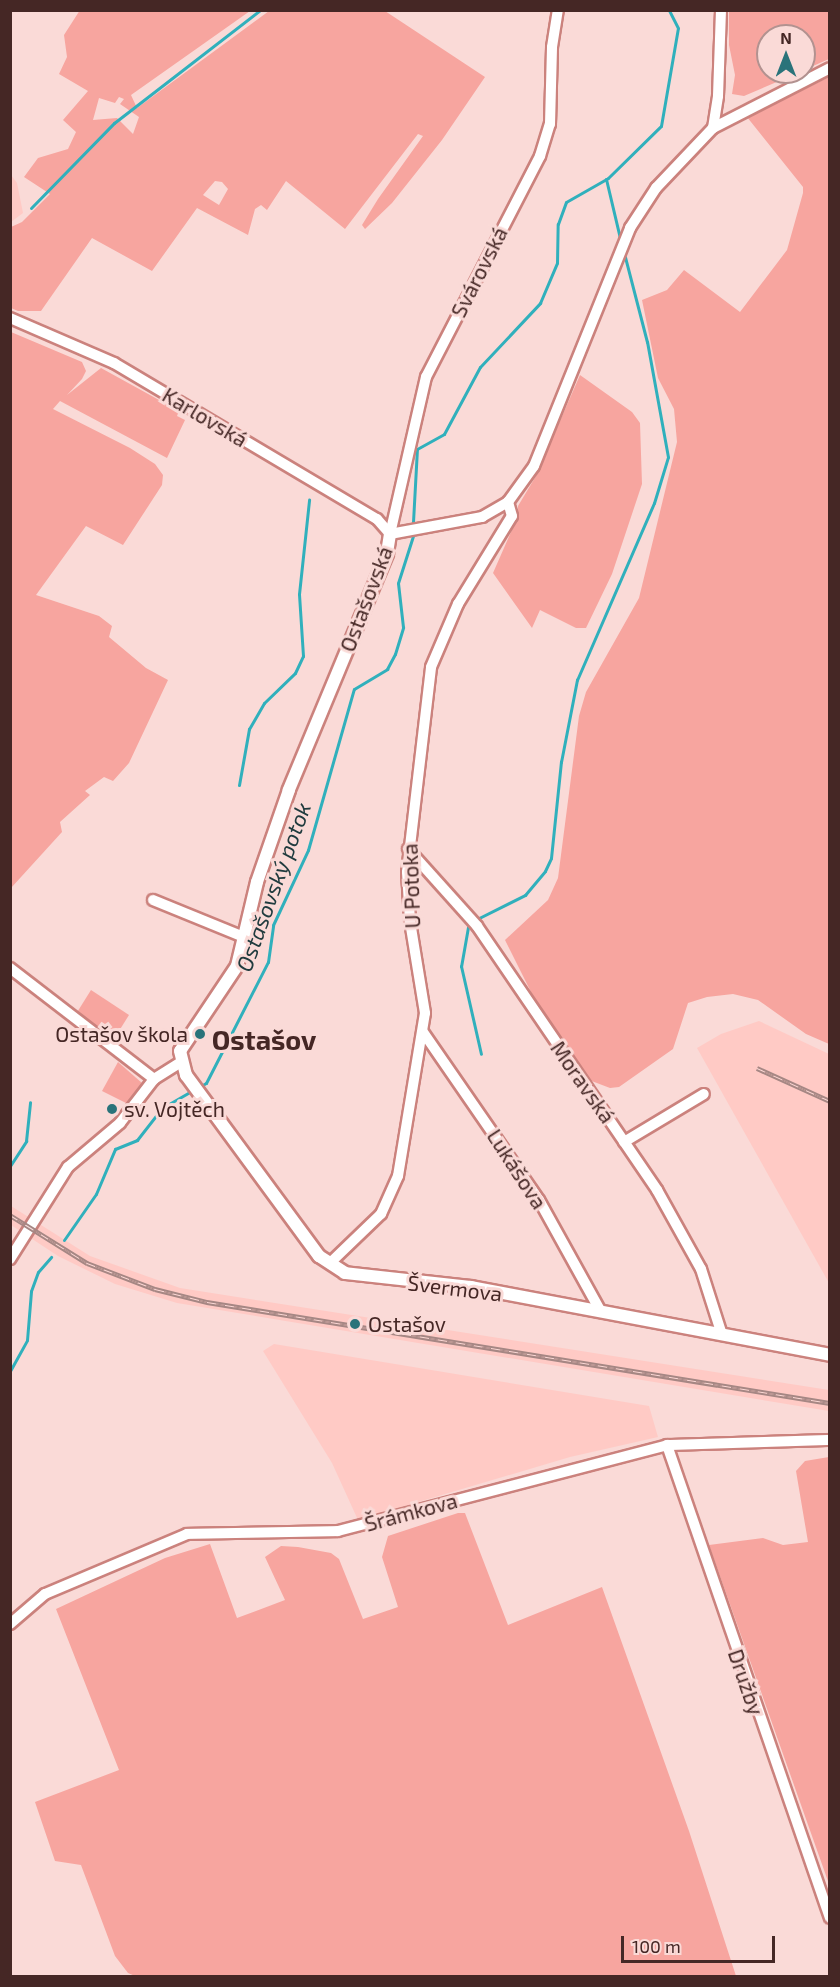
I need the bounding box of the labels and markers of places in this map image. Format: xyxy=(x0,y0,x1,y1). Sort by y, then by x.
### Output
place label: Ostašov škola xyxy=(55,1021,188,1047)
marker: Ostašov škola xyxy=(193,1027,207,1041)
place label: sv. Vojtěch xyxy=(124,1096,225,1122)
marker: sv. Vojtěch xyxy=(105,1102,119,1116)
place label: Ostašov xyxy=(368,1311,446,1337)
marker: Ostašov xyxy=(346,1315,364,1333)

